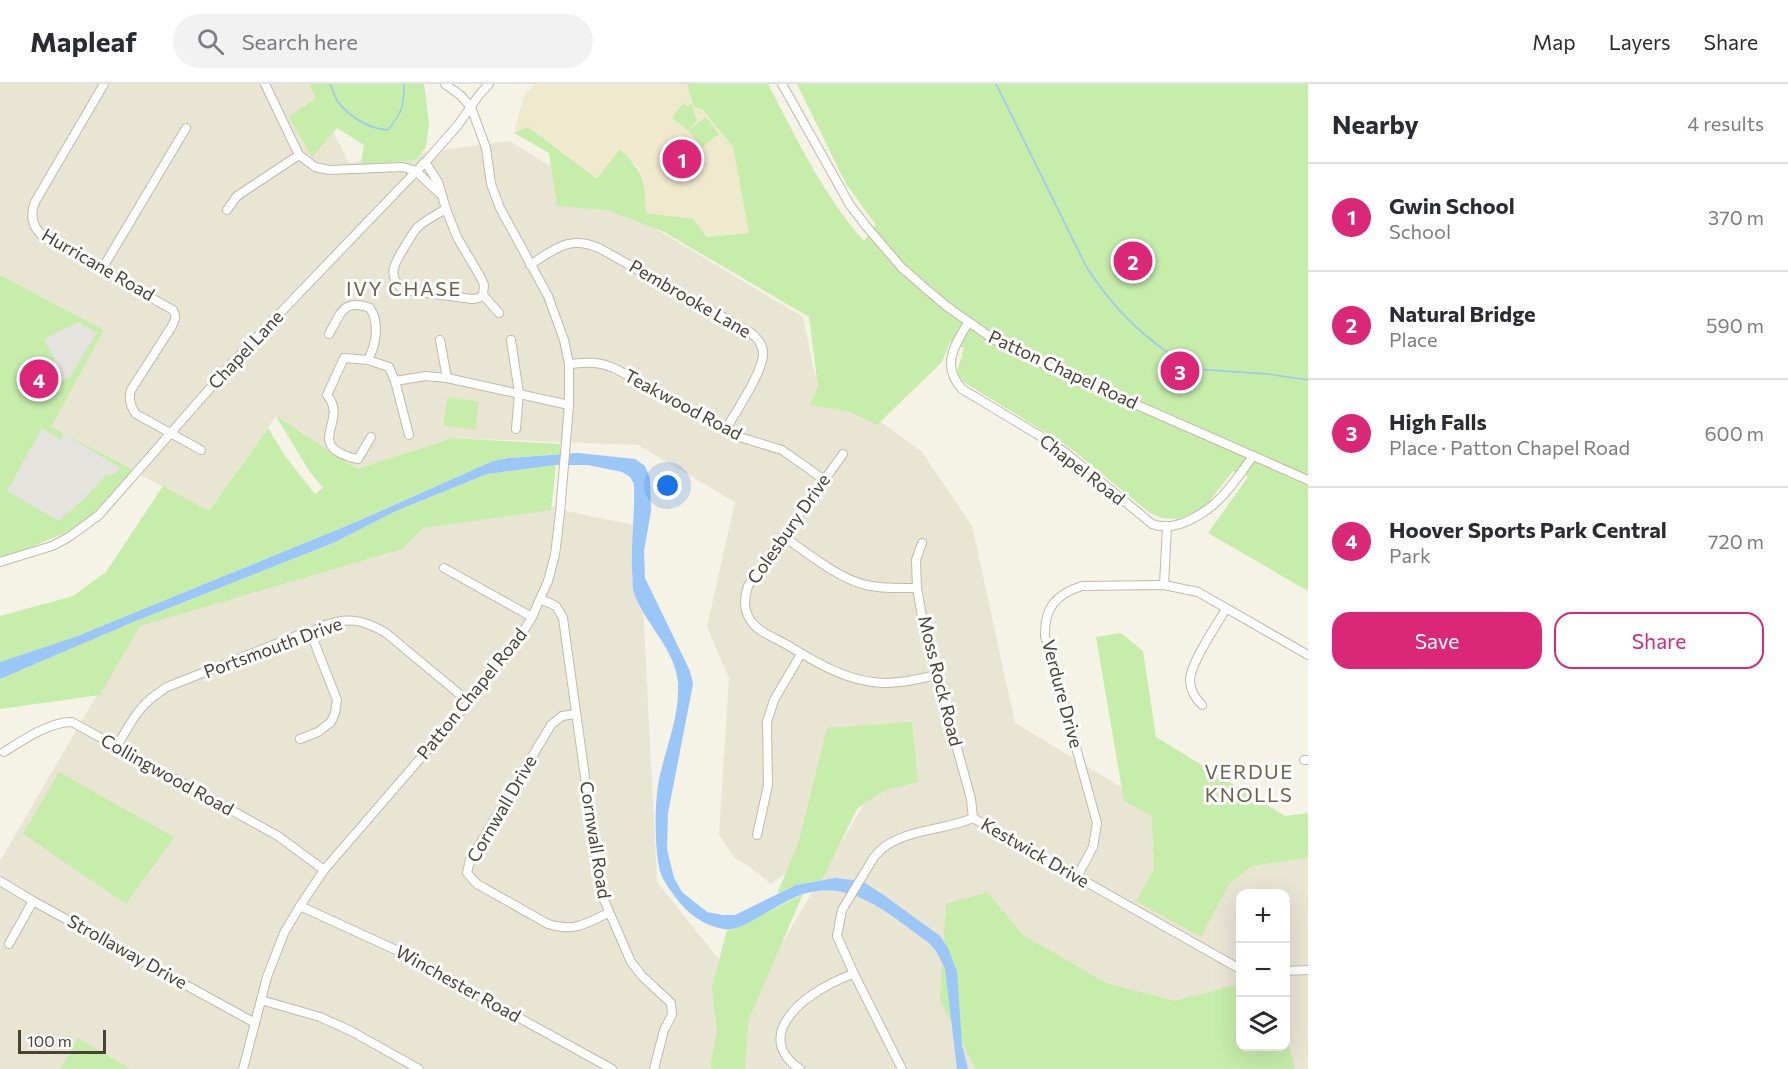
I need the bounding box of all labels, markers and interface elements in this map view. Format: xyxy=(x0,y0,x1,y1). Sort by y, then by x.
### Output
search box xyxy=(173,14,593,68)
text: Mapleaf xyxy=(30,24,137,58)
icon: search xyxy=(194,25,227,58)
text: Search here xyxy=(242,28,358,55)
text: Map xyxy=(1532,29,1576,54)
text: Layers xyxy=(1609,29,1671,54)
text: Share xyxy=(1704,29,1758,54)
text: Nearby xyxy=(1332,108,1419,139)
text: 4 results xyxy=(1687,111,1764,135)
pin: 1 xyxy=(662,136,702,182)
text: Gwin School xyxy=(1389,192,1515,219)
text: 1 xyxy=(1347,205,1356,229)
text: 370 m xyxy=(1708,205,1764,229)
text: School xyxy=(1389,219,1451,243)
street label: Hurricane Road xyxy=(38,223,159,305)
pin: 2 xyxy=(1114,238,1152,284)
street label: Pembrooke Lane xyxy=(626,254,755,342)
district label: IVY CHASE xyxy=(346,276,462,300)
text: Natural Bridge xyxy=(1389,300,1536,327)
street label: Chapel Lane xyxy=(203,305,287,393)
text: 2 xyxy=(1346,313,1357,337)
text: 590 m xyxy=(1706,313,1764,337)
street label: Patton Chapel Road xyxy=(985,325,1142,413)
text: Place xyxy=(1389,327,1438,351)
pin: 3 xyxy=(1160,348,1200,394)
pin: 4 xyxy=(20,356,58,402)
street label: Teakwood Road xyxy=(621,364,746,444)
text: High Falls xyxy=(1389,408,1487,435)
text: 3 xyxy=(1346,421,1357,445)
text: 600 m xyxy=(1704,421,1764,445)
street label: Chapel Road xyxy=(1036,429,1130,509)
text: Place · Patton Chapel Road xyxy=(1389,435,1630,459)
street label: Colesbury Drive xyxy=(742,469,834,588)
your location xyxy=(653,471,682,500)
text: Hoover Sports Park Central xyxy=(1389,516,1667,543)
text: 4 xyxy=(1345,529,1358,553)
text: 720 m xyxy=(1708,529,1764,553)
text: Park xyxy=(1389,543,1431,567)
street label: Portsmouth Drive xyxy=(200,612,345,682)
button: Save xyxy=(1332,612,1542,669)
button: Share xyxy=(1554,612,1764,669)
street label: Moss Rock Road xyxy=(914,613,968,748)
street label: Patton Chapel Road xyxy=(412,623,531,763)
street label: Verdure Drive xyxy=(1038,637,1088,750)
street label: Collingwood Road xyxy=(97,729,238,820)
street label: Cornwall Drive xyxy=(462,751,541,866)
district label: VERDUE KNOLLS xyxy=(1204,759,1294,806)
street label: Cornwall Road xyxy=(576,780,616,900)
street label: Kestwick Drive xyxy=(978,812,1093,892)
map controls xyxy=(1236,889,1290,1051)
button: + xyxy=(1236,889,1290,943)
street label: Strollaway Drive xyxy=(64,909,191,993)
street label: Winchester Road xyxy=(392,940,525,1027)
button: − xyxy=(1236,943,1290,997)
button: layers xyxy=(1236,997,1290,1051)
scale bar xyxy=(18,1027,106,1054)
text: 100 m xyxy=(27,1031,72,1050)

